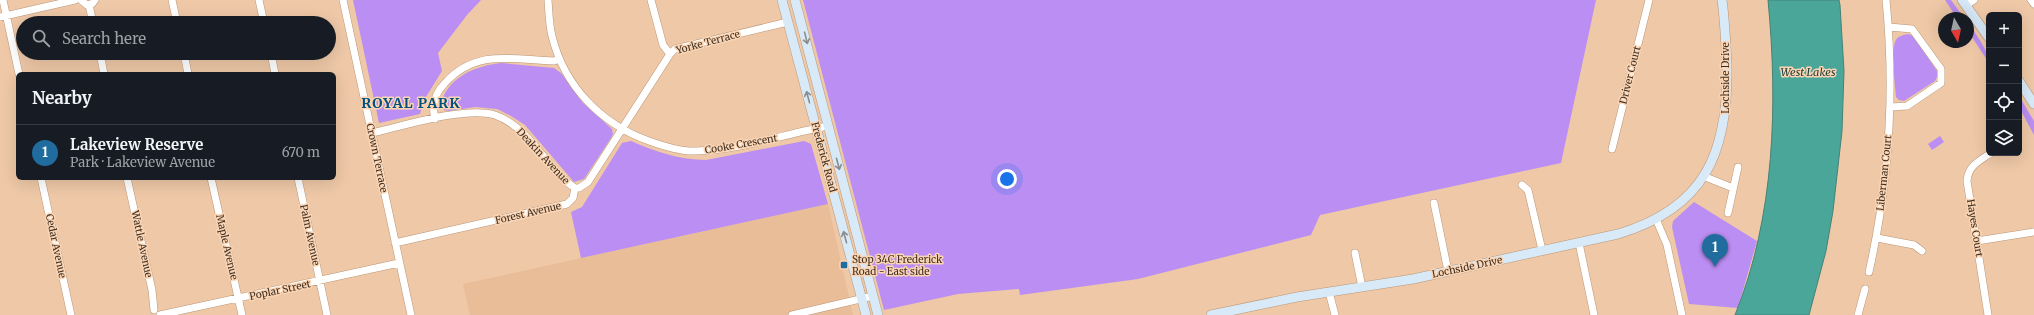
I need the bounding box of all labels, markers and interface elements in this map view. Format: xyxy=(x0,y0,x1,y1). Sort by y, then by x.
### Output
north arrow xyxy=(1938,12,1974,48)
map controls xyxy=(1986,12,2022,156)
button: + xyxy=(1986,12,2022,48)
search box xyxy=(16,16,336,60)
icon: search xyxy=(30,27,52,49)
street label: Yorke Terrace xyxy=(674,27,741,57)
text: Search here xyxy=(62,29,146,48)
one-way arrow xyxy=(802,31,810,44)
street label: Lochside Drive xyxy=(1719,42,1732,114)
street label: Driver Court xyxy=(1616,44,1644,106)
button: − xyxy=(1986,48,2022,84)
water label: West Lakes xyxy=(1780,65,1836,79)
button: locate xyxy=(1986,84,2022,120)
text: Nearby xyxy=(32,87,92,109)
one-way arrow xyxy=(804,91,812,104)
district label: ROYAL PARK xyxy=(361,94,461,112)
street label: Frederick Road xyxy=(808,120,840,194)
button: layers xyxy=(1986,120,2022,156)
street label: Crown Terrace xyxy=(363,122,391,194)
street label: Deakin Avenue xyxy=(514,125,572,187)
street label: Cooke Crescent xyxy=(704,131,778,157)
street label: Liberman Court xyxy=(1874,134,1894,212)
text: Lakeview Reserve xyxy=(70,135,203,154)
text: 1 xyxy=(42,144,48,161)
text: 670 m xyxy=(282,144,320,161)
text: Park · Lakeview Avenue xyxy=(70,154,215,171)
one-way arrow xyxy=(835,157,842,170)
your location xyxy=(997,169,1017,189)
street label: Hayes Court xyxy=(1964,198,1986,258)
street label: Forest Avenue xyxy=(494,199,562,227)
street label: Palm Avenue xyxy=(297,203,323,267)
street label: Wattle Avenue xyxy=(128,208,155,279)
street label: Cedar Avenue xyxy=(43,213,69,279)
street label: Maple Avenue xyxy=(213,213,241,281)
one-way arrow xyxy=(841,230,848,243)
pin: 1 xyxy=(1702,234,1728,267)
place label: Stop 34C Frederick Road - East side xyxy=(852,253,943,278)
street label: Lochside Drive xyxy=(1431,253,1503,281)
marker: Stop 34C Frederick Road - East side xyxy=(839,260,849,270)
street label: Poplar Street xyxy=(248,277,312,303)

